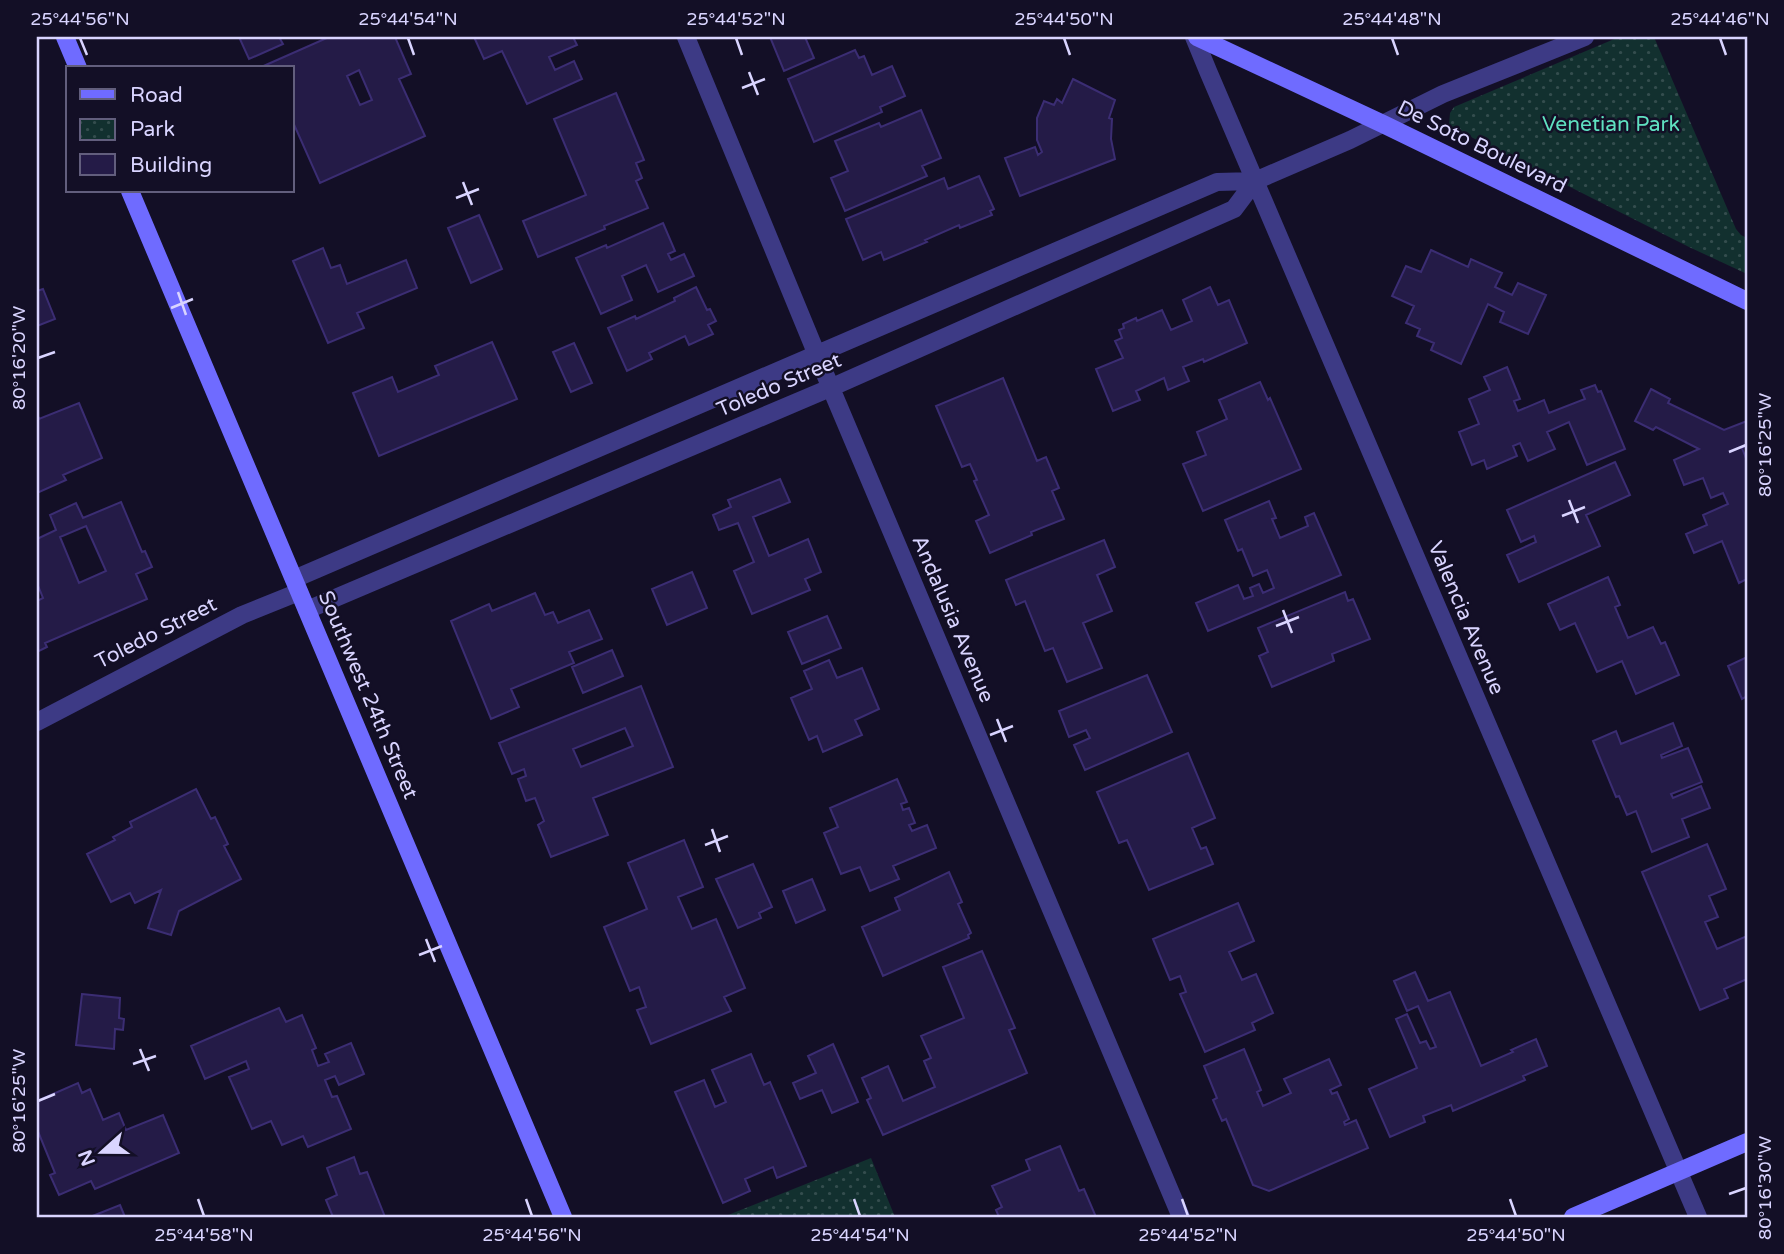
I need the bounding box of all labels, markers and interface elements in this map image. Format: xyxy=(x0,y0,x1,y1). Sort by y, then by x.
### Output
text: 25°44'56"N xyxy=(30,8,130,30)
text: 25°44'54"N xyxy=(358,8,458,30)
text: 25°44'52"N xyxy=(686,8,786,30)
text: 25°44'50"N xyxy=(1014,8,1114,30)
text: 25°44'48"N xyxy=(1342,8,1442,30)
text: 25°44'46"N xyxy=(1670,8,1770,30)
legend xyxy=(66,66,294,192)
text: Road xyxy=(130,83,183,108)
street label: De Soto Boulevard xyxy=(1393,95,1571,199)
park label: Venetian Park xyxy=(1542,112,1680,137)
text: Park xyxy=(130,117,175,142)
text: Building xyxy=(130,153,212,178)
text: 80°16'20"W xyxy=(8,306,30,410)
street label: Toledo Street xyxy=(713,348,845,422)
text: 80°16'25"W xyxy=(1754,393,1776,497)
street label: Andalusia Avenue xyxy=(906,532,1000,706)
street label: Valencia Avenue xyxy=(1422,538,1510,698)
street label: Southwest 24th Street xyxy=(313,587,423,803)
street label: Toledo Street xyxy=(91,592,221,674)
text: 80°16'25"W xyxy=(8,1049,30,1153)
north arrow xyxy=(66,1118,136,1188)
text: 80°16'30"W xyxy=(1754,1136,1776,1240)
text: N xyxy=(74,1147,100,1169)
text: 25°44'58"N xyxy=(154,1224,254,1246)
text: 25°44'56"N xyxy=(482,1224,582,1246)
text: 25°44'54"N xyxy=(810,1224,910,1246)
text: 25°44'52"N xyxy=(1138,1224,1238,1246)
text: 25°44'50"N xyxy=(1466,1224,1566,1246)

